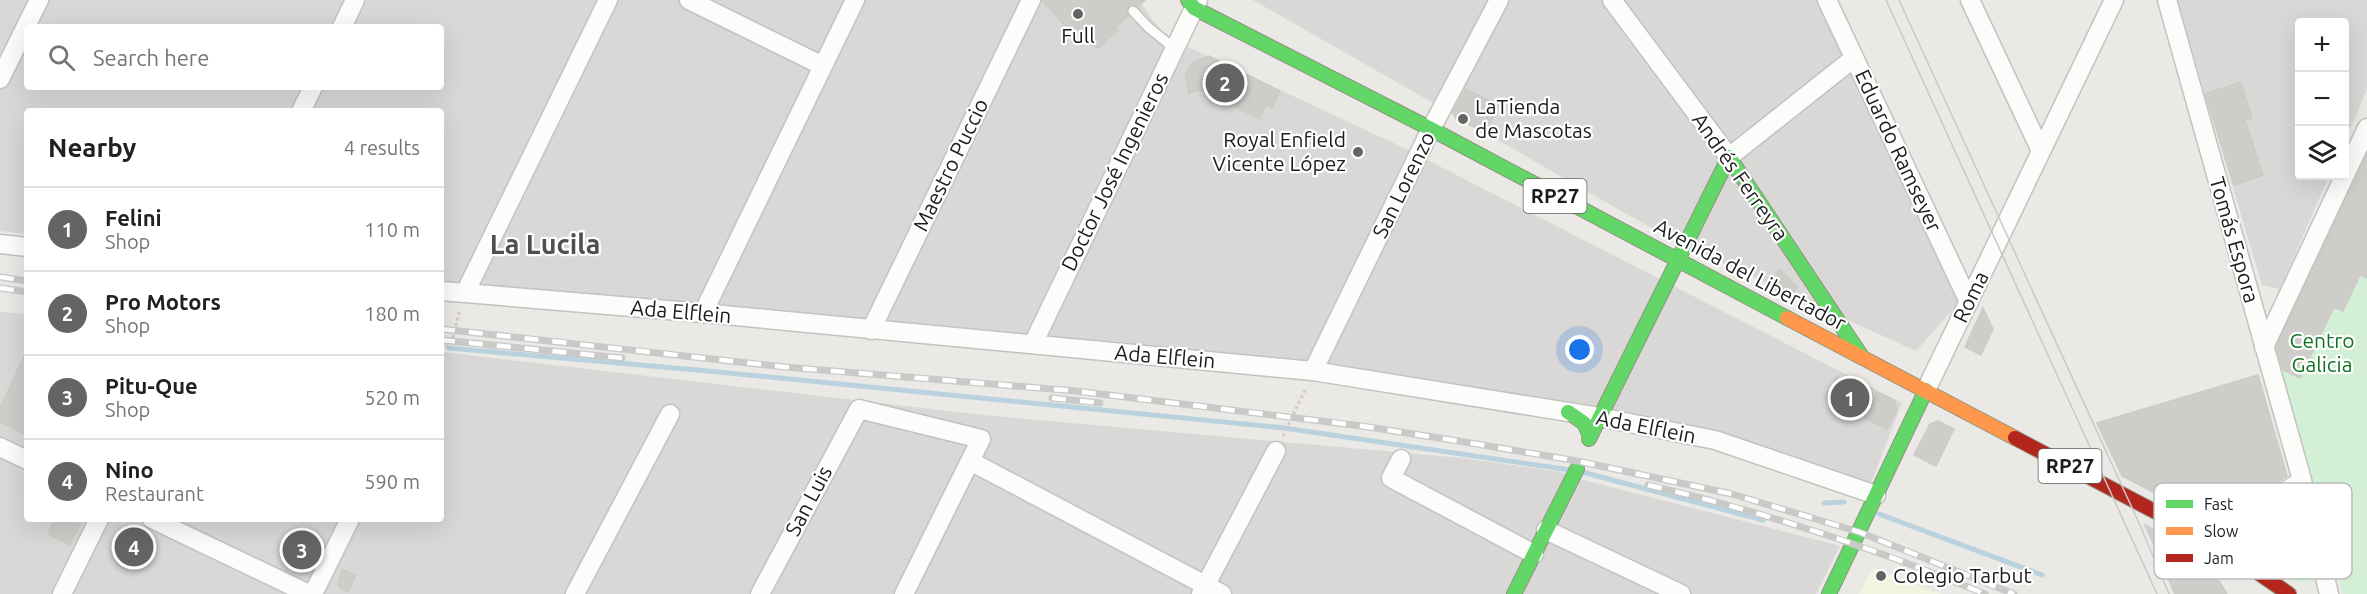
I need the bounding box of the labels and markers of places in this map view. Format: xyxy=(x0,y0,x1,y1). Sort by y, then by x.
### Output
marker: Full xyxy=(1071,7,1085,21)
place label: Full xyxy=(1061,23,1095,47)
pin: 2 xyxy=(1206,60,1244,106)
place label: LaTienda de Mascotas xyxy=(1475,94,1592,142)
marker: LaTienda de Mascotas xyxy=(1456,112,1470,126)
place label: Royal Enfield Vicente López xyxy=(1212,127,1346,175)
marker: Royal Enfield Vicente López xyxy=(1351,145,1365,159)
pin: 1 xyxy=(1830,376,1870,420)
pin: 4 xyxy=(114,524,154,570)
pin: 3 xyxy=(282,528,322,572)
place label: Colegio Tarbut xyxy=(1893,563,2032,587)
marker: Colegio Tarbut xyxy=(1874,569,1888,583)

